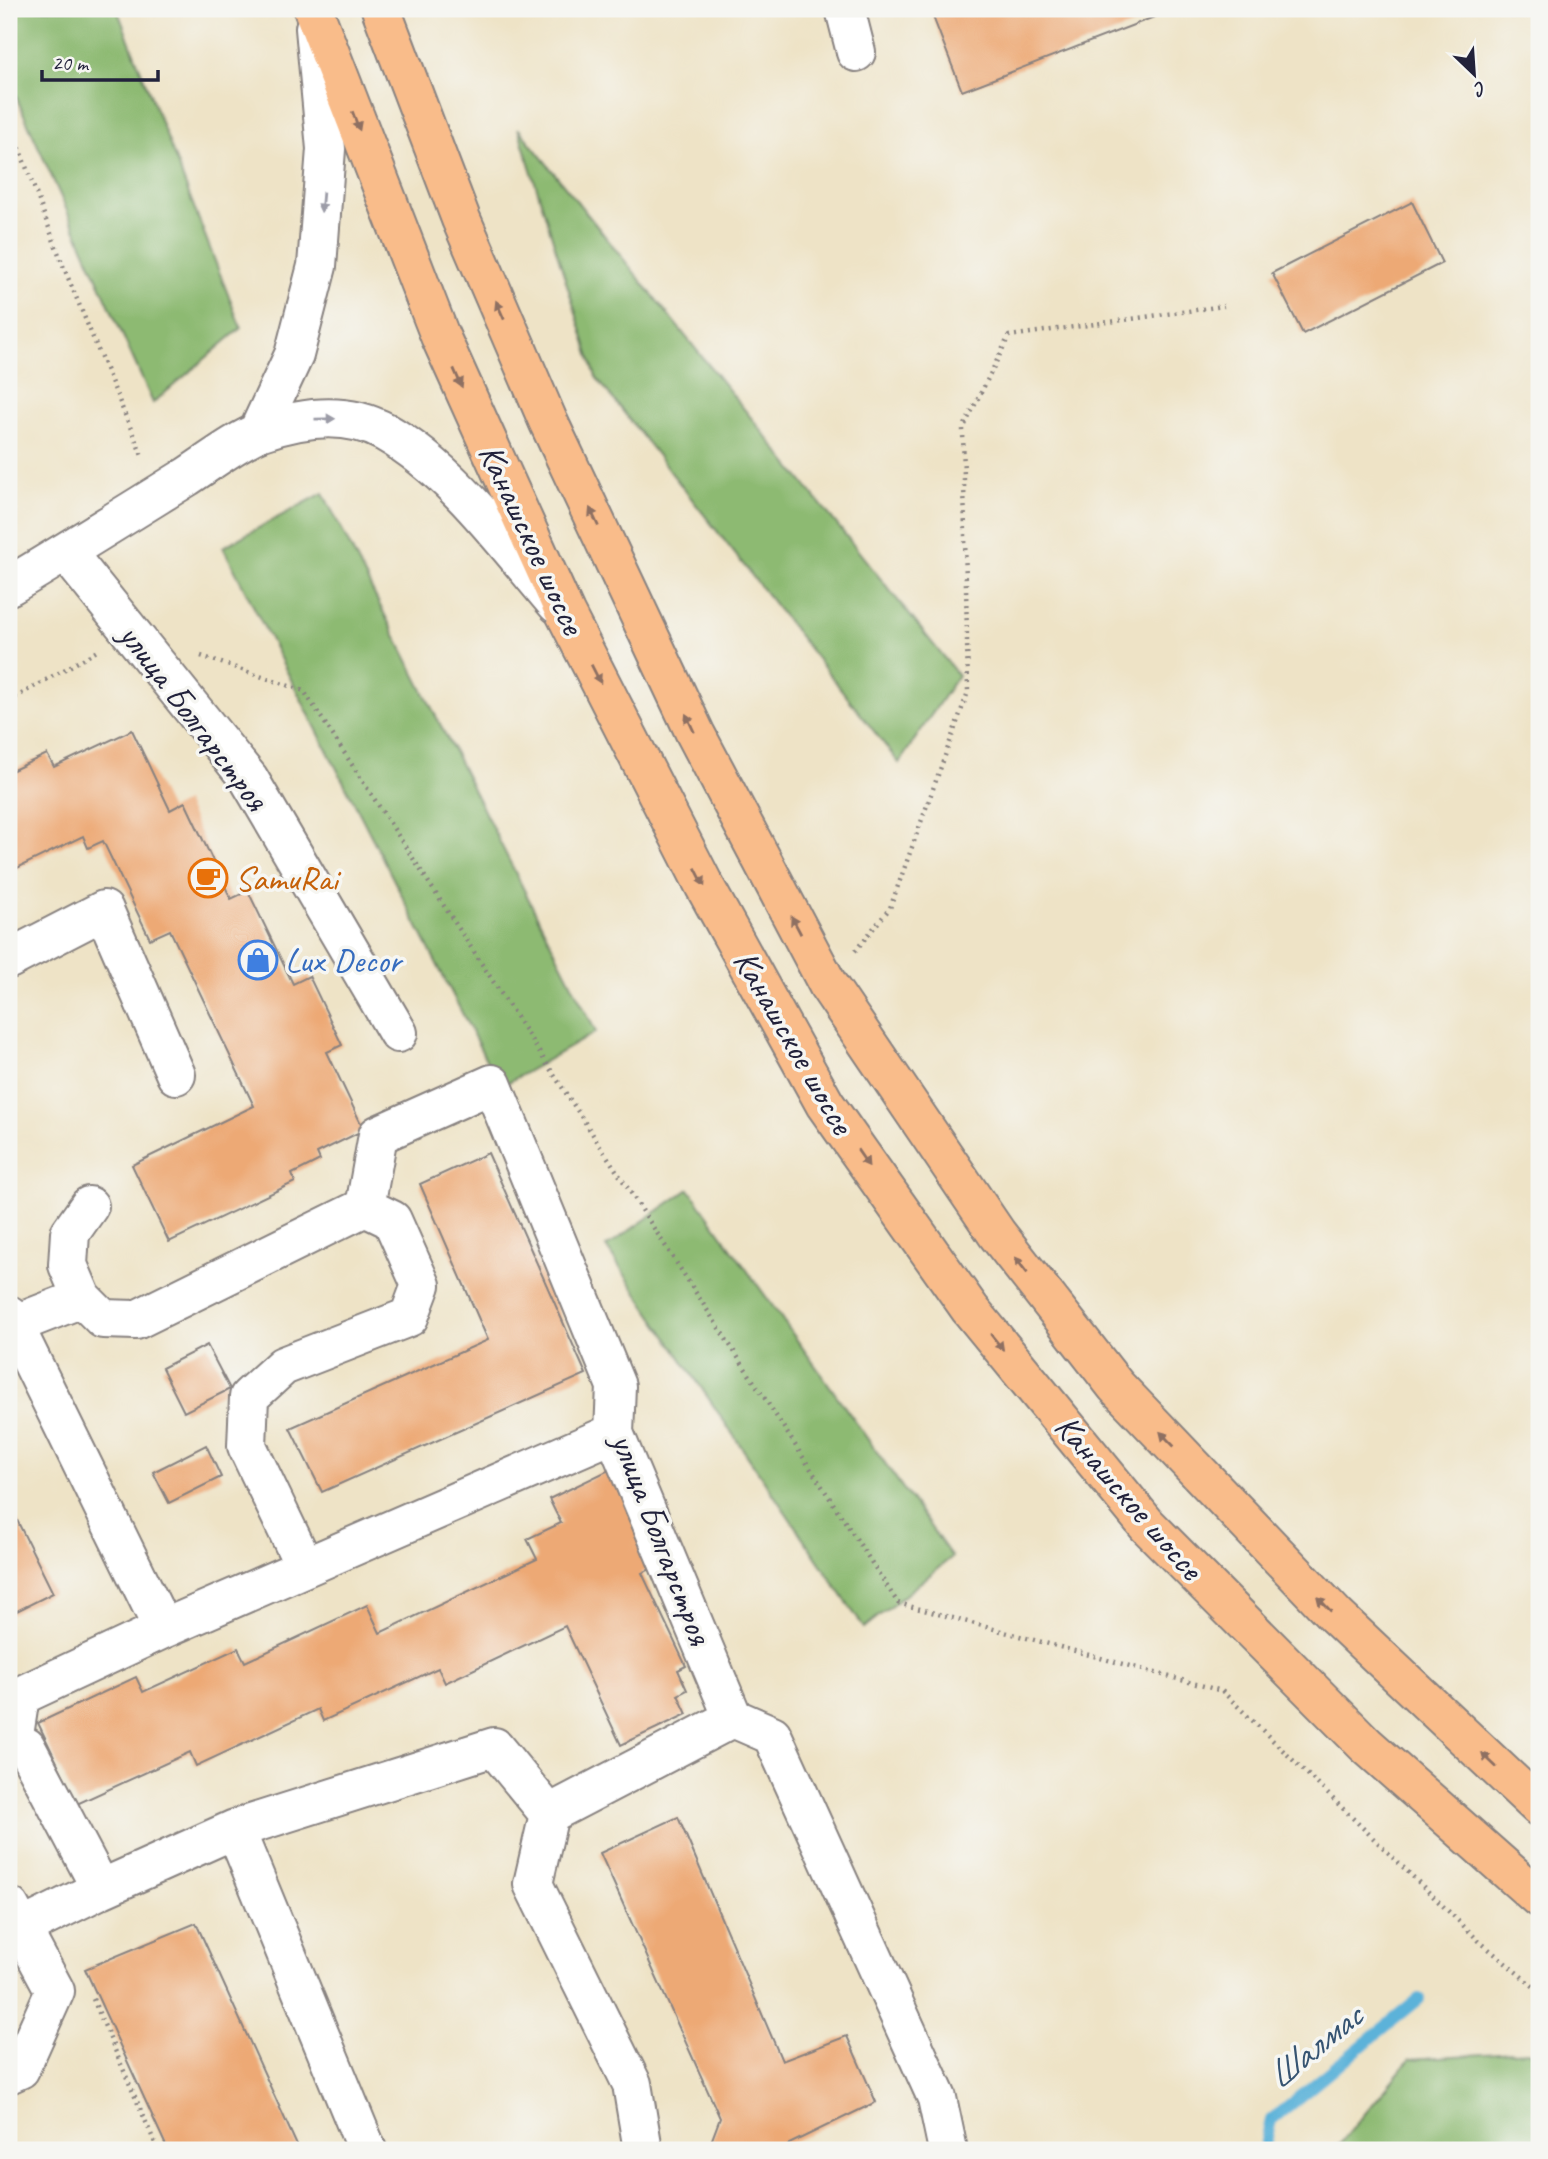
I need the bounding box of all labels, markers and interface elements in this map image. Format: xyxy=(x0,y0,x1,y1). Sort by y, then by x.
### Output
scale bar xyxy=(42,38,158,82)
north arrow xyxy=(1440,38,1510,108)
text: 20 m xyxy=(52,50,90,76)
text: С xyxy=(1469,76,1490,102)
one-way arrow xyxy=(351,111,362,132)
one-way arrow xyxy=(316,191,327,213)
one-way arrow xyxy=(494,300,506,320)
one-way arrow xyxy=(453,368,464,388)
one-way arrow xyxy=(314,413,336,425)
street label: Канашское шоссе xyxy=(468,437,597,644)
one-way arrow xyxy=(588,507,600,527)
street label: улица Болгарстроя xyxy=(108,613,280,820)
one-way arrow xyxy=(590,664,602,684)
one-way arrow xyxy=(685,713,696,733)
place label: SamuRai xyxy=(235,856,342,901)
cafe icon: SamuRai xyxy=(187,857,229,899)
one-way arrow xyxy=(694,867,705,887)
one-way arrow xyxy=(791,914,803,934)
place label: Lux Decor xyxy=(285,938,404,983)
shop icon: Lux Decor xyxy=(237,939,279,981)
street label: Канашское шоссе xyxy=(723,942,866,1144)
one-way arrow xyxy=(856,1149,870,1167)
one-way arrow xyxy=(1015,1256,1029,1274)
one-way arrow xyxy=(989,1332,1004,1350)
street label: Канашское шоссе xyxy=(1045,1405,1215,1591)
street label: улица Болгарстроя xyxy=(600,1425,723,1652)
one-way arrow xyxy=(1159,1430,1175,1448)
one-way arrow xyxy=(1316,1595,1332,1613)
one-way arrow xyxy=(1480,1752,1498,1768)
water label: Шалмас xyxy=(1256,1990,1375,2099)

